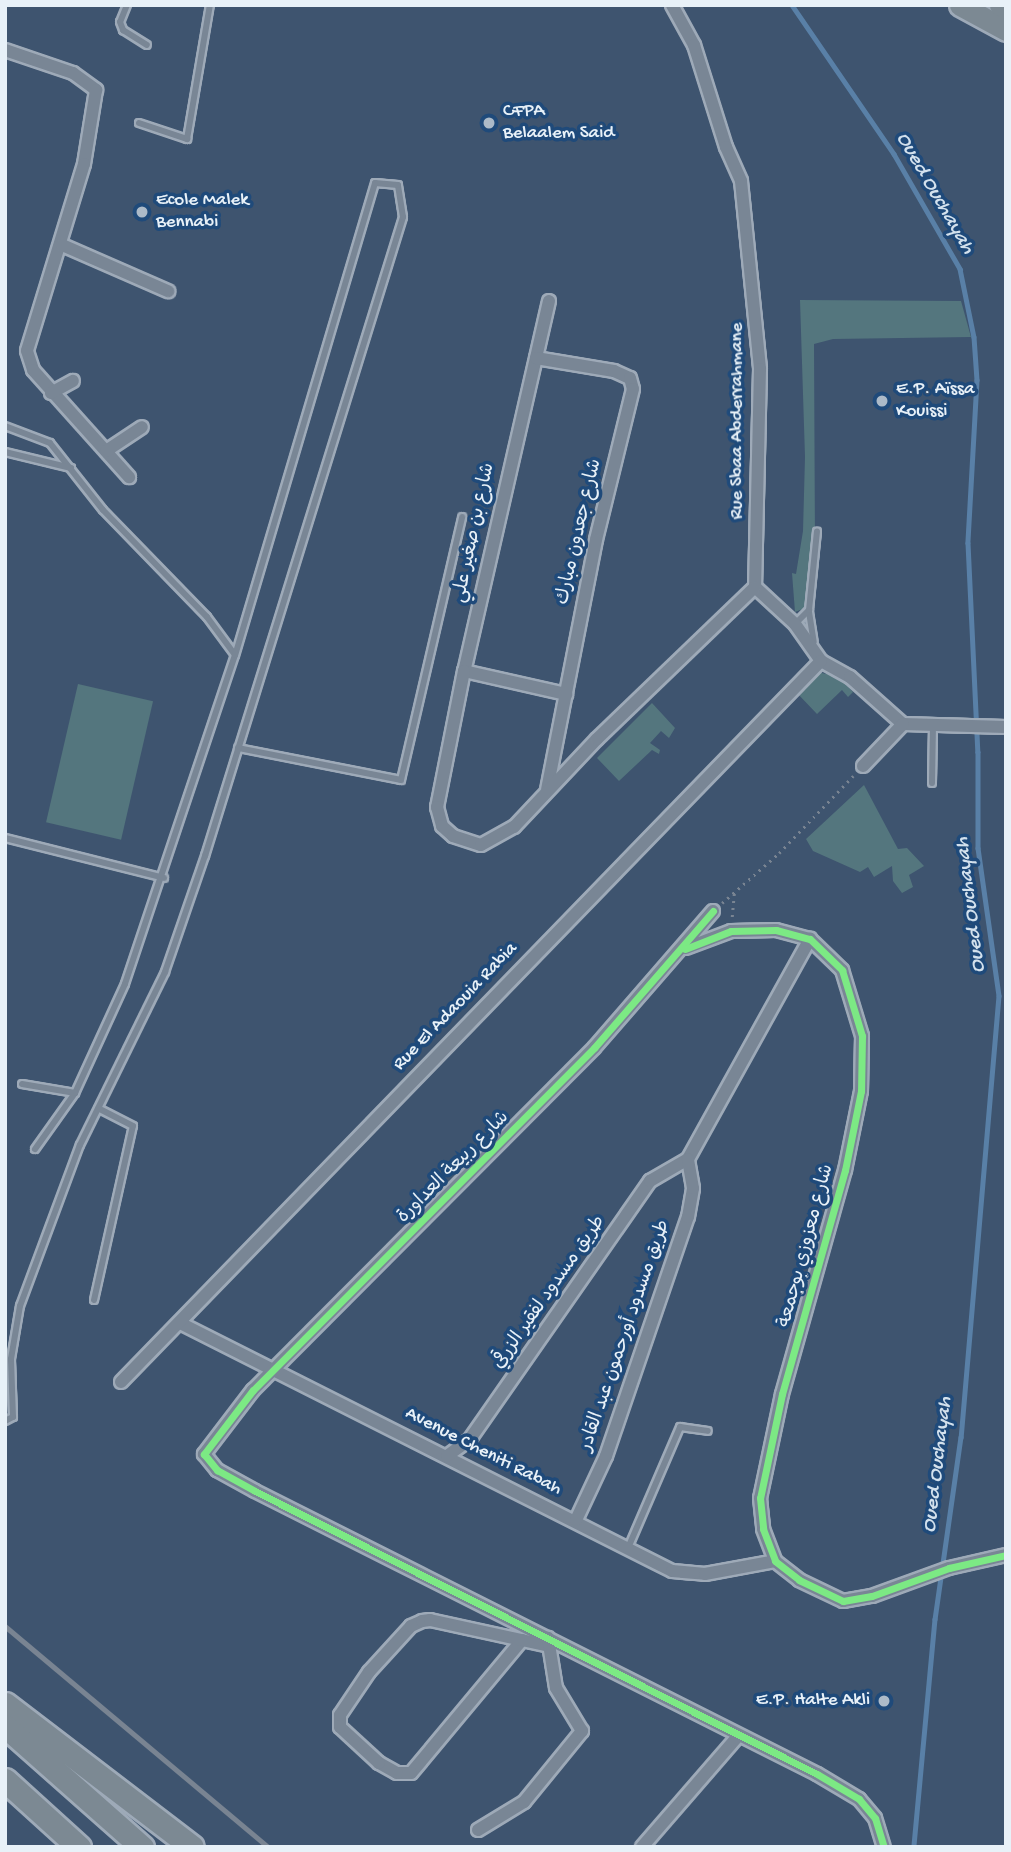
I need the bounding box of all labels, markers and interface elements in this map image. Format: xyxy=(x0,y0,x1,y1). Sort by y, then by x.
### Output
place label: CFPA Belaalem Said xyxy=(503,101,614,145)
marker: CFPA Belaalem Said xyxy=(481,115,497,131)
water label: Oued Ouchayah xyxy=(889,129,979,259)
place label: Ecole Malek Bennabi xyxy=(156,190,249,234)
marker: Ecole Malek Bennabi xyxy=(134,204,150,220)
street label: Rue Sbaa Abderrahmane xyxy=(727,323,749,519)
place label: E.P. Aïssa Kouissi xyxy=(896,379,975,423)
marker: E.P. Aïssa Kouissi xyxy=(874,393,890,409)
street label: شارع جعدون مبارك xyxy=(552,457,608,607)
street label: شارع بن صغير علي xyxy=(449,461,501,605)
water label: Oued Ouchayah xyxy=(951,836,993,974)
street label: Rue El Adaouia Rabia xyxy=(389,938,523,1076)
street label: شارع ربيعة العداورة xyxy=(393,1107,515,1229)
street label: شارع معزوزي بوجمعة xyxy=(774,1162,840,1330)
street label: طريق مسدود لفقير الزرقي xyxy=(488,1212,612,1374)
street label: طريق مسدود أورحمون عبد القادر xyxy=(576,1217,676,1455)
water label: Oued Ouchayah xyxy=(918,1396,960,1534)
street label: Avenue Cheniti Rabah xyxy=(401,1403,565,1501)
place label: E.P. Halte Akli xyxy=(756,1690,870,1712)
marker: E.P. Halte Akli xyxy=(876,1693,892,1709)

